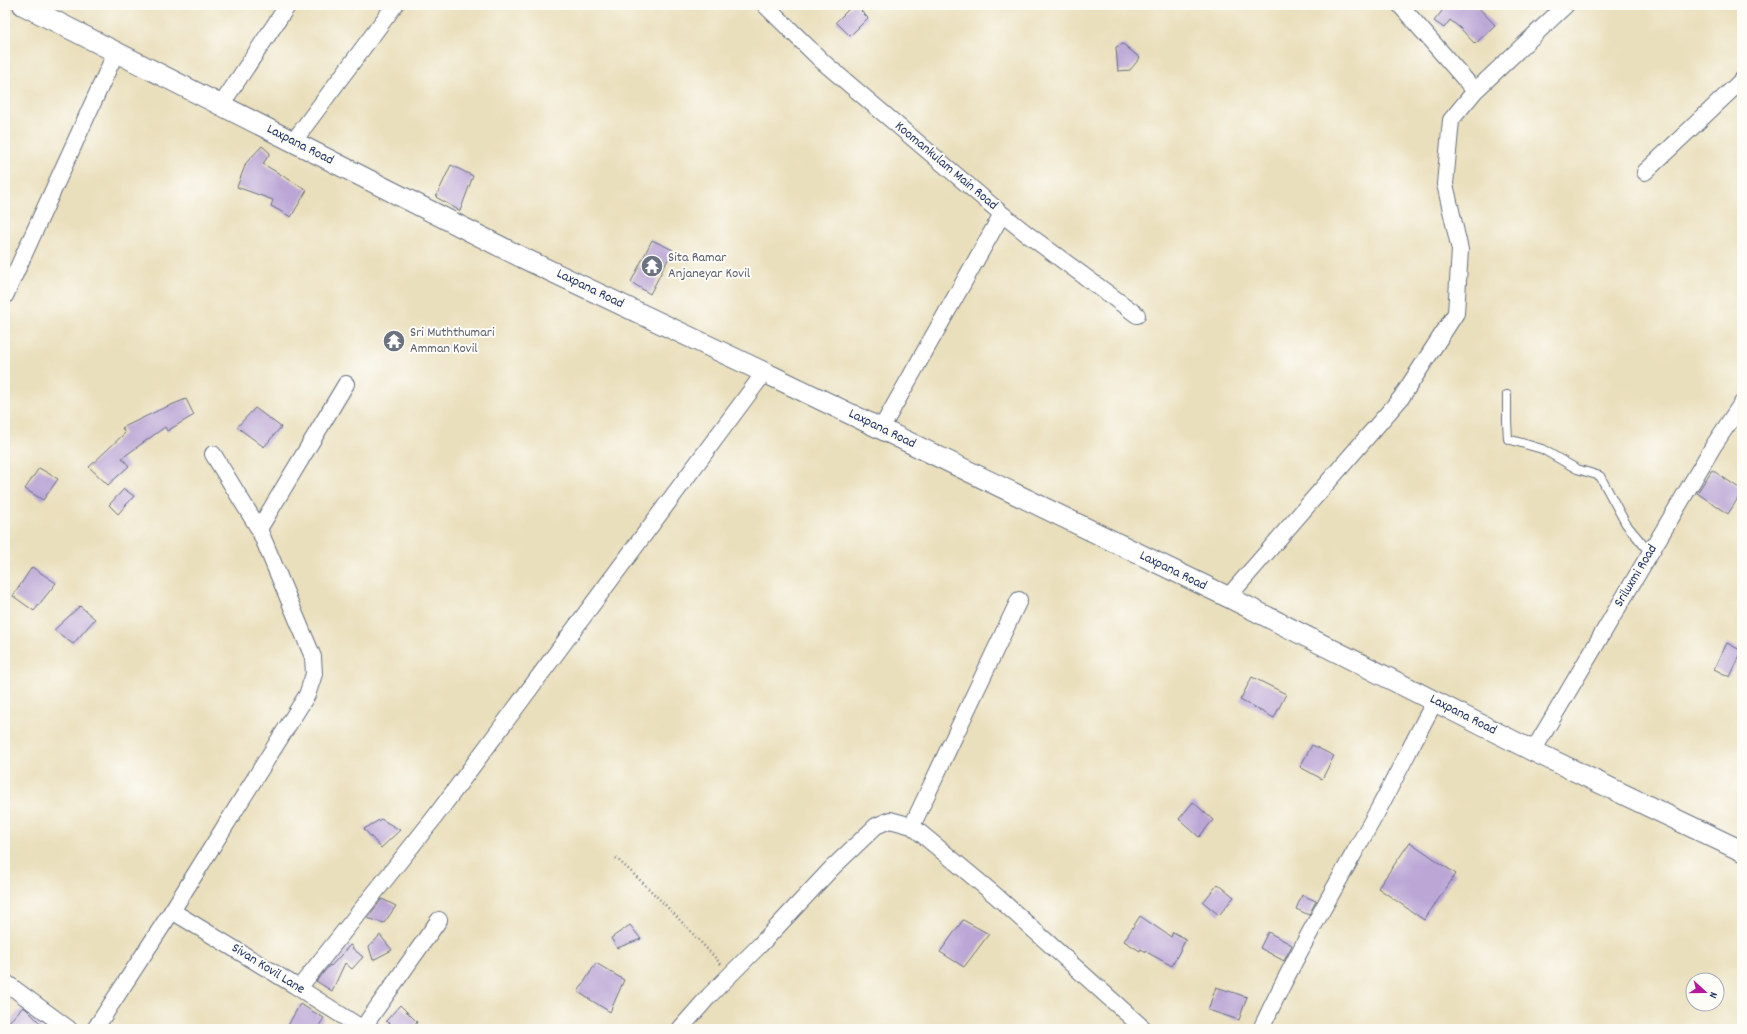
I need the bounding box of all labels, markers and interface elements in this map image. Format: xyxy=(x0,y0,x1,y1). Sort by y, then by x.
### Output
street label: Koomankulam Main Road xyxy=(890,117,1002,215)
street label: Laxpana Road xyxy=(263,120,337,170)
place label: Sita Ramar Anjaneyar Kovil xyxy=(668,248,751,284)
temple icon: Sita Ramar Anjaneyar Kovil xyxy=(639,253,665,279)
street label: Laxpana Road xyxy=(553,264,627,314)
place label: Sri Muththumari Amman Kovil xyxy=(410,323,495,359)
temple icon: Sri Muththumari Amman Kovil xyxy=(381,328,407,354)
street label: Laxpana Road xyxy=(845,404,919,454)
street label: Sriluxmi Road xyxy=(1609,541,1663,611)
street label: Laxpana Road xyxy=(1136,546,1210,596)
street label: Laxpana Road xyxy=(1426,690,1500,740)
street label: Sivan Kovil Lane xyxy=(227,938,309,1000)
north arrow xyxy=(1685,972,1725,1012)
text: N xyxy=(1704,989,1721,1001)

